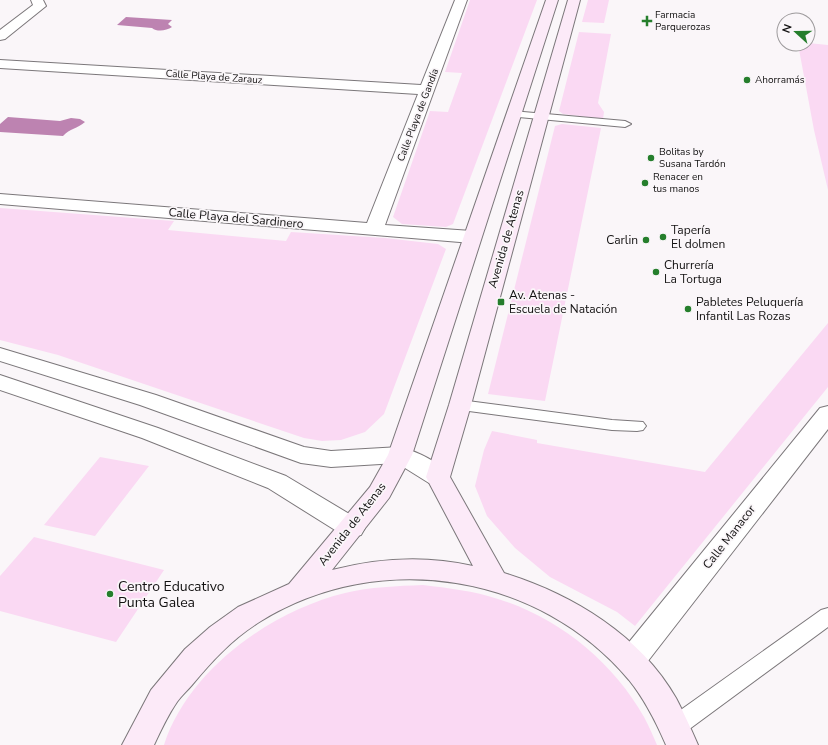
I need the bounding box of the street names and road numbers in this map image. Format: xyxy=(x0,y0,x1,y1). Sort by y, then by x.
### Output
street label: Calle Playa de Zarauz xyxy=(165,67,263,87)
street label: Calle Playa de Gandía xyxy=(394,67,442,163)
street label: Avenida de Atenas xyxy=(484,188,528,290)
street label: Calle Playa del Sardinero xyxy=(168,204,305,232)
street label: Avenida de Atenas xyxy=(314,479,390,569)
street label: Calle Manacor xyxy=(699,501,759,572)

